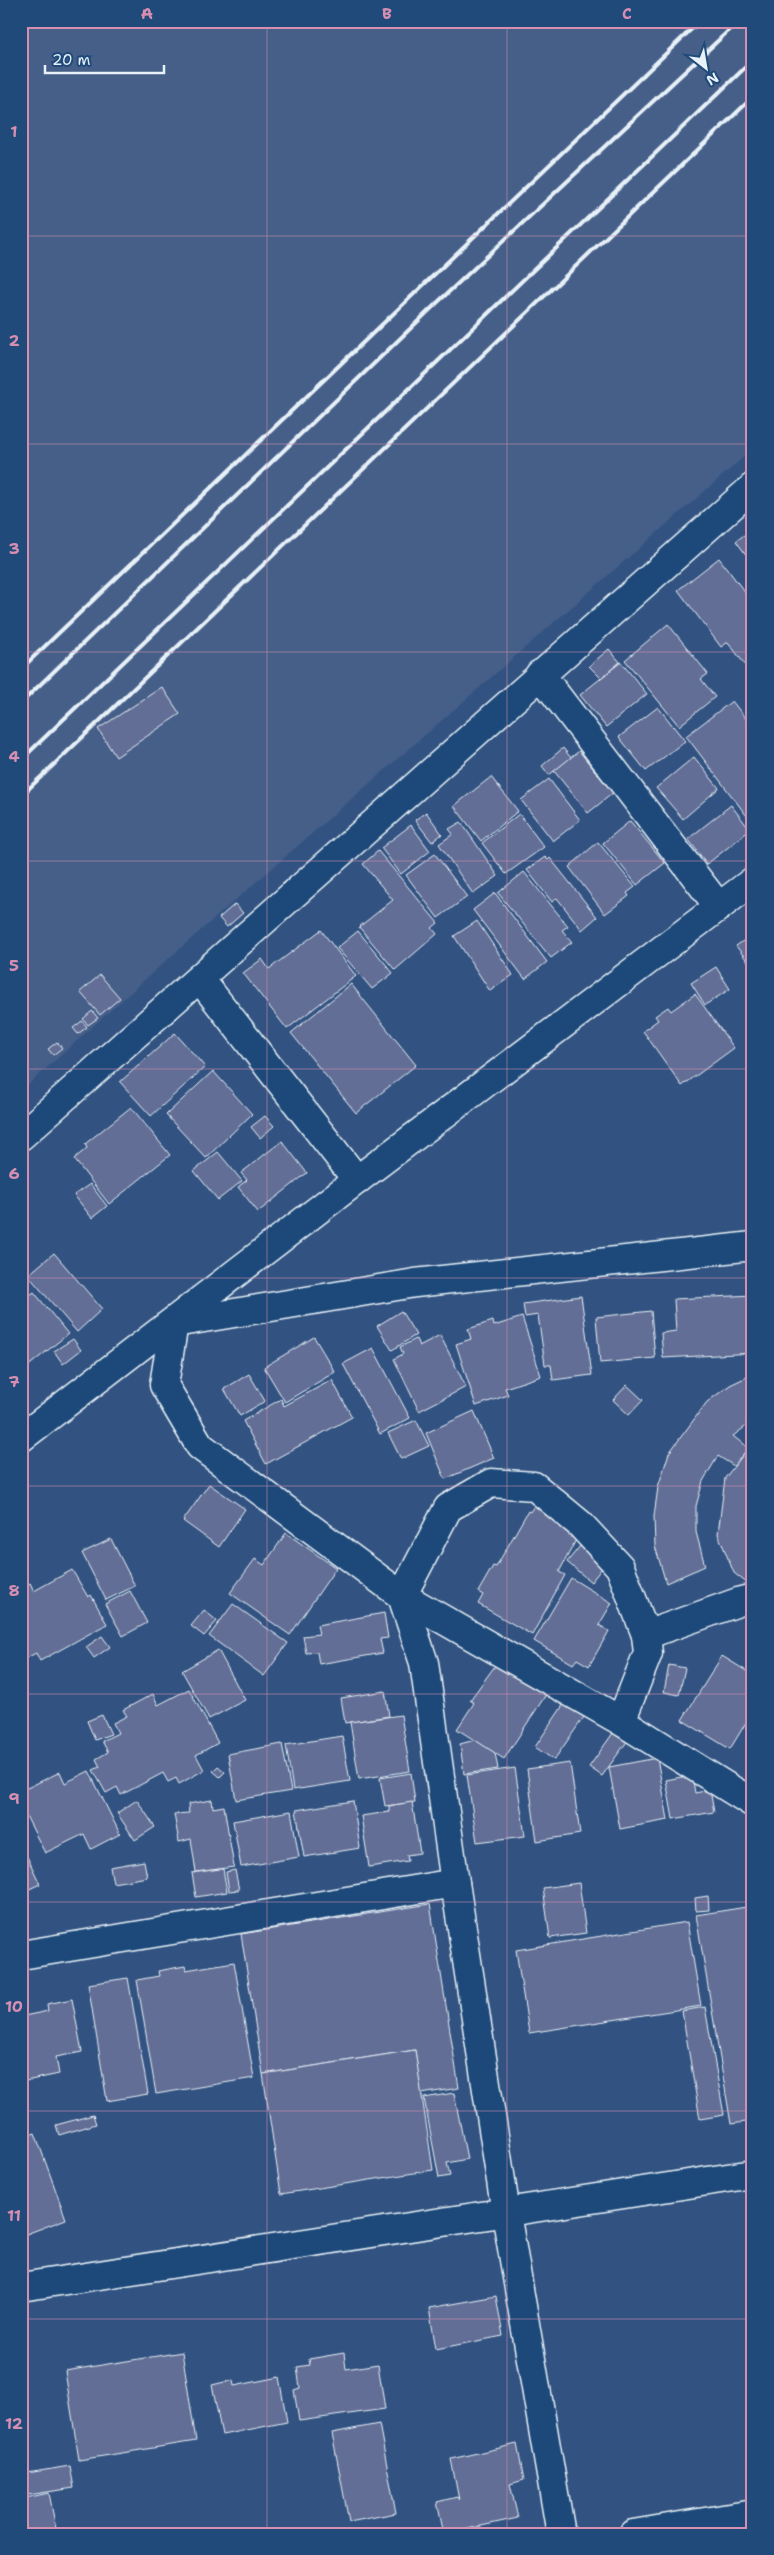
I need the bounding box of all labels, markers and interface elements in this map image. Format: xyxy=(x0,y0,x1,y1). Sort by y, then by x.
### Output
text: A xyxy=(141,3,153,24)
text: B xyxy=(382,3,392,24)
text: C xyxy=(622,3,632,24)
scale bar xyxy=(45,42,164,74)
north arrow xyxy=(682,42,732,92)
text: 20 m xyxy=(52,50,91,70)
text: N xyxy=(703,69,722,90)
text: 1 xyxy=(10,121,18,142)
text: 2 xyxy=(8,330,20,351)
text: 3 xyxy=(8,538,20,559)
text: 4 xyxy=(8,746,20,767)
text: 5 xyxy=(9,955,19,976)
text: 6 xyxy=(8,1163,20,1184)
text: 7 xyxy=(8,1371,20,1392)
text: 8 xyxy=(8,1580,20,1601)
text: 9 xyxy=(8,1788,20,1809)
text: 10 xyxy=(5,1996,23,2017)
text: 11 xyxy=(7,2205,21,2226)
text: 12 xyxy=(5,2413,23,2434)

